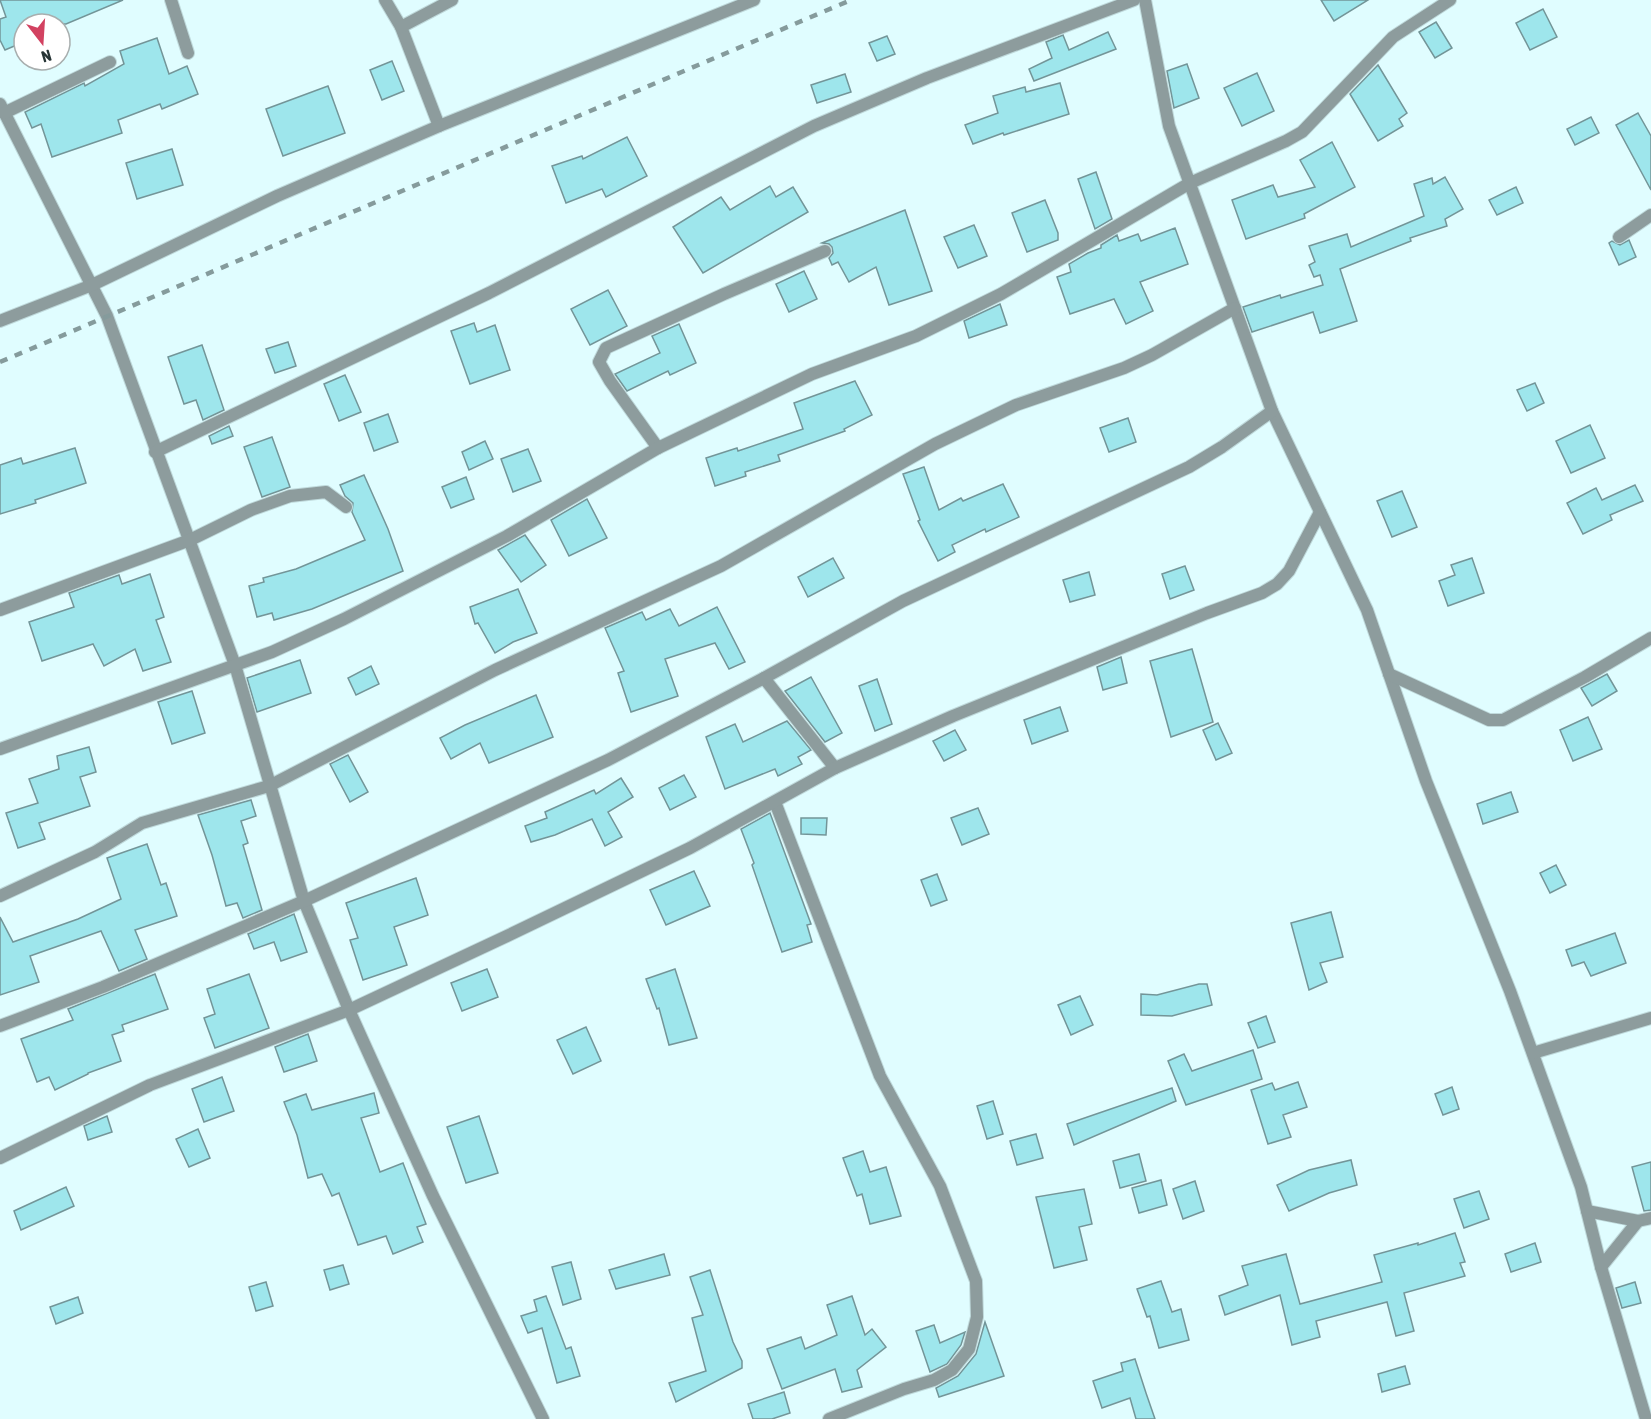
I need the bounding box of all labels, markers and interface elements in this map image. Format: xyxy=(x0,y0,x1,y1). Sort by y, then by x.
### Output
north arrow xyxy=(12,12,72,72)
text: N xyxy=(39,46,54,66)

